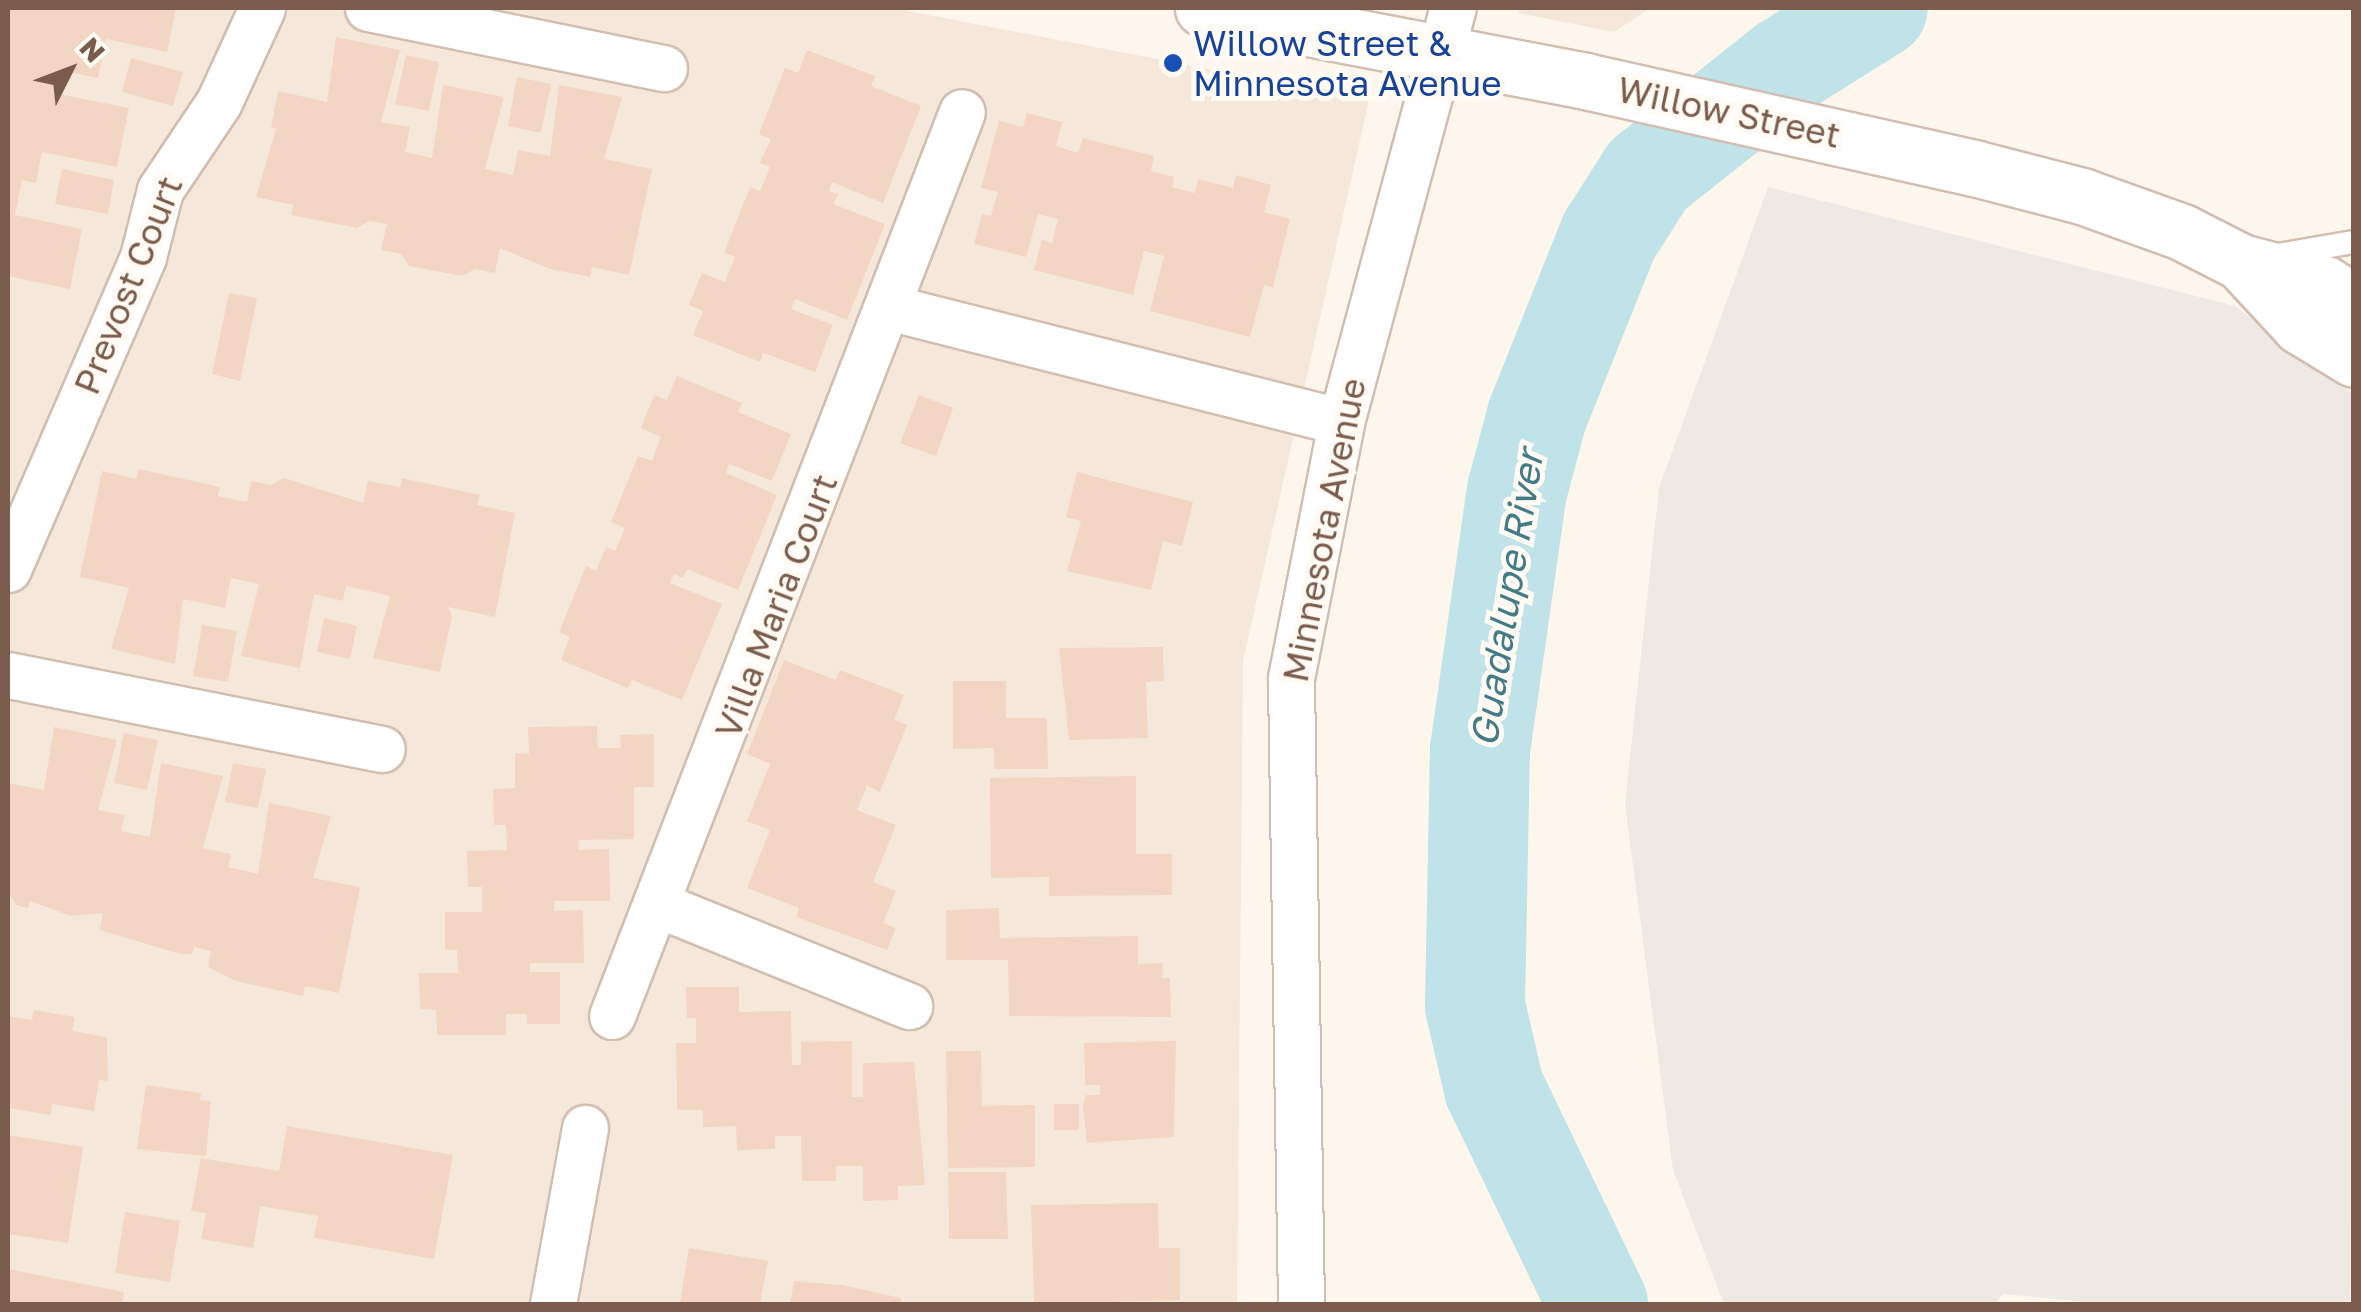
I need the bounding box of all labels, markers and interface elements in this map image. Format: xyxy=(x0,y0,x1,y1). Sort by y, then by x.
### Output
north arrow xyxy=(20,20,120,120)
place label: Willow Street & Minnesota Avenue xyxy=(1193,22,1501,104)
text: N xyxy=(73,31,112,69)
marker: Willow Street & Minnesota Avenue xyxy=(1162,52,1184,74)
street label: Willow Street xyxy=(1614,68,1844,156)
street label: Prevost Court xyxy=(65,170,191,400)
street label: Minnesota Avenue xyxy=(1274,375,1374,685)
water label: Guadalupe River xyxy=(1460,447,1552,749)
street label: Villa Maria Court xyxy=(706,468,846,744)

